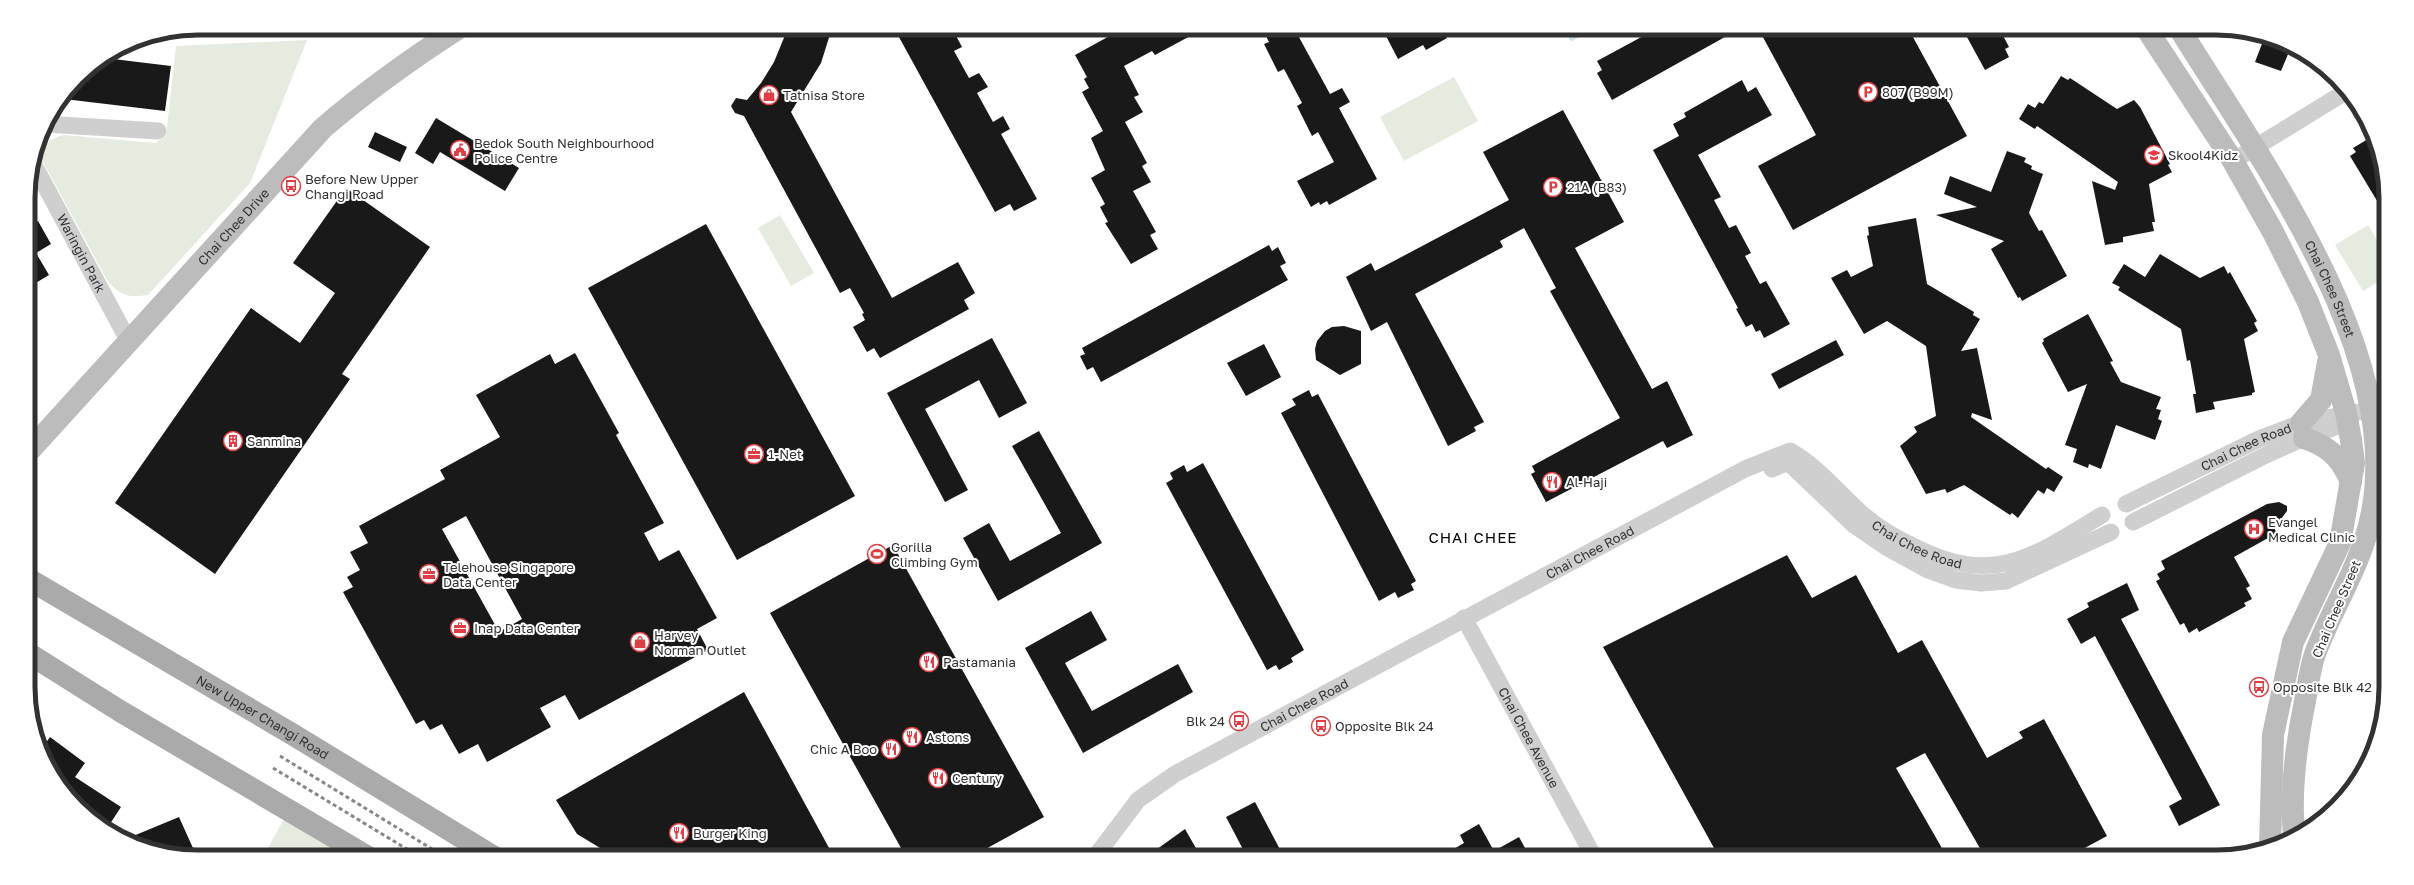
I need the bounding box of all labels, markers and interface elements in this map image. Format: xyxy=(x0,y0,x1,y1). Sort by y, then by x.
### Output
parking icon: 807 (B99M) xyxy=(1857,81,1879,103)
shop icon: Tatnisa Store xyxy=(758,84,780,106)
place label: 807 (B99M) xyxy=(1882,84,1954,100)
place label: Tatnisa Store xyxy=(783,87,865,103)
place label: Bedok South Neighbourhood Police Centre xyxy=(474,135,654,166)
public building icon: Bedok South Neighbourhood Police Centre xyxy=(449,139,471,161)
school or university icon: Skool4Kidz xyxy=(2143,144,2165,166)
place label: Skool4Kidz xyxy=(2168,147,2239,163)
place label: Before New Upper Changi Road xyxy=(305,171,418,202)
bus stop icon: Before New Upper Changi Road xyxy=(280,175,302,197)
parking icon: 21A (B83) xyxy=(1542,176,1564,198)
place label: 21A (B83) xyxy=(1567,179,1627,195)
street label: Chai Chee Drive xyxy=(194,185,272,268)
street label: Waringin Park xyxy=(54,211,109,296)
street label: Chai Chee Street xyxy=(2302,238,2359,340)
street label: Chai Chee Road xyxy=(2198,419,2294,474)
building icon: Sanmina xyxy=(222,430,244,452)
place label: Sanmina xyxy=(247,433,301,449)
office icon: 1-Net xyxy=(743,443,765,465)
place label: 1-Net xyxy=(768,446,802,462)
restaurant icon: Al-Haji xyxy=(1541,471,1563,493)
place label: Al-Haji xyxy=(1566,474,1607,490)
place label: Evangel Medical Clinic xyxy=(2268,514,2355,545)
street label: Chai Chee Road xyxy=(1869,517,1964,572)
hospital icon: Evangel Medical Clinic xyxy=(2243,518,2265,540)
street label: Chai Chee Road xyxy=(1543,522,1637,582)
district label: CHAI CHEE xyxy=(1428,528,1518,546)
place label: Gorilla Climbing Gym xyxy=(891,539,978,570)
sports icon: Gorilla Climbing Gym xyxy=(866,543,888,565)
street label: Chai Chee Street xyxy=(2308,558,2364,660)
place label: Telehouse Singapore Data Center xyxy=(443,559,574,590)
office icon: Telehouse Singapore Data Center xyxy=(418,563,440,585)
office icon: Inap Data Center xyxy=(449,617,471,639)
place label: Inap Data Center xyxy=(474,620,579,636)
place label: Harvey Norman Outlet xyxy=(654,627,746,658)
shop icon: Harvey Norman Outlet xyxy=(629,631,651,653)
restaurant icon: Pastamania xyxy=(918,651,940,673)
place label: Pastamania xyxy=(943,654,1016,670)
street label: New Upper Changi Road xyxy=(193,672,332,763)
street label: Chai Chee Road xyxy=(1257,675,1351,735)
bus stop icon: Opposite Blk 42 xyxy=(2248,676,2270,698)
place label: Opposite Blk 42 xyxy=(2273,679,2372,695)
street label: Chai Chee Avenue xyxy=(1495,684,1563,791)
bus stop icon: Blk 24 xyxy=(1228,710,1250,732)
place label: Blk 24 xyxy=(1186,713,1225,729)
bus stop icon: Opposite Blk 24 xyxy=(1310,715,1332,737)
place label: Opposite Blk 24 xyxy=(1335,718,1434,734)
restaurant icon: Astons xyxy=(901,726,923,748)
place label: Astons xyxy=(926,729,970,745)
restaurant icon: Chic A Boo xyxy=(880,738,902,760)
place label: Chic A Boo xyxy=(810,741,877,757)
restaurant icon: Century xyxy=(927,767,949,789)
place label: Century xyxy=(952,770,1003,786)
restaurant icon: Burger King xyxy=(668,822,690,844)
place label: Burger King xyxy=(693,825,767,841)

